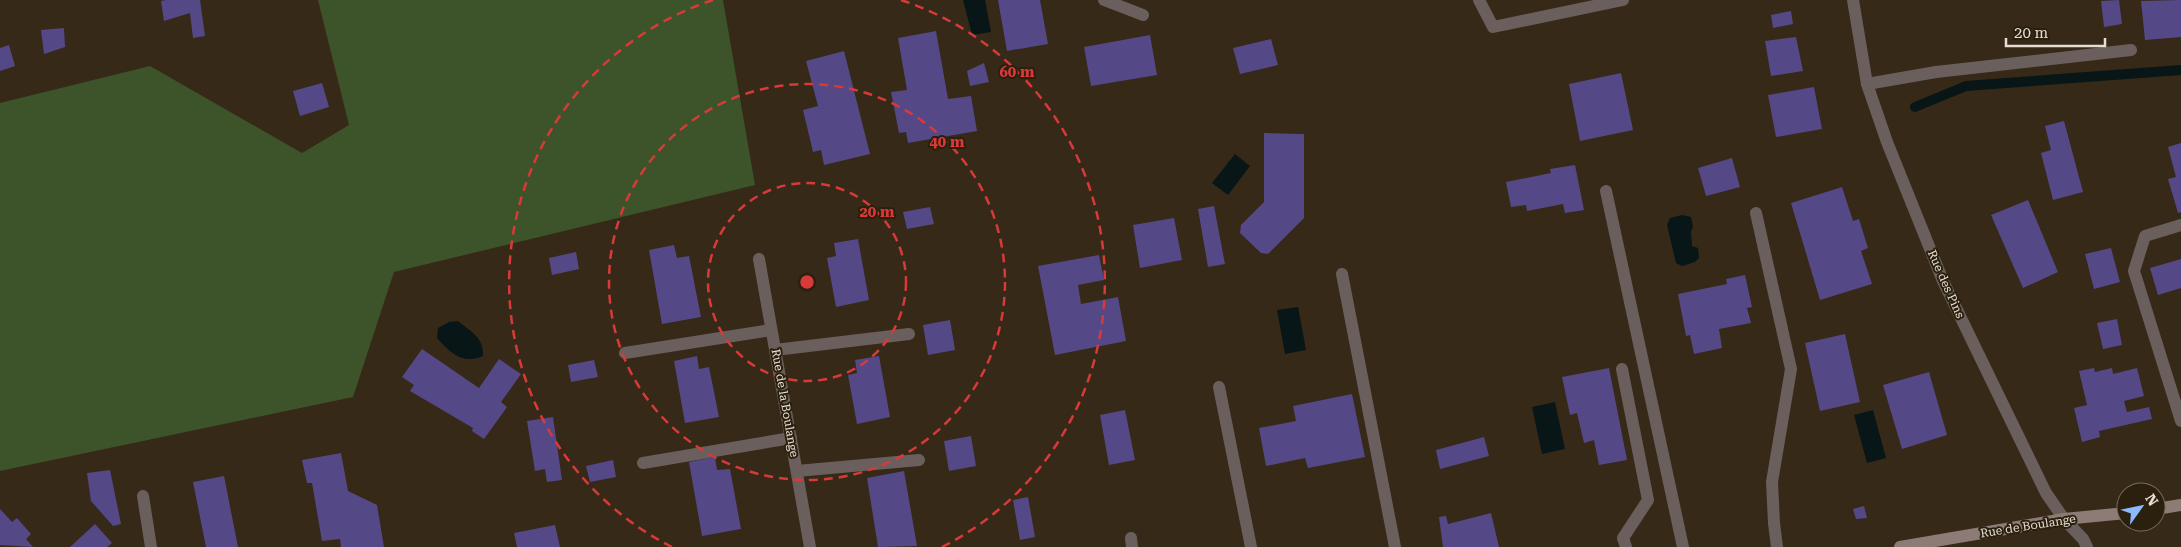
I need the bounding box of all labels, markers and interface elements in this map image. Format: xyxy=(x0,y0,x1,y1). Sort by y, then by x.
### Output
scale bar xyxy=(2006,15,2105,47)
text: 20 m xyxy=(2014,24,2049,42)
text: 60 m xyxy=(999,63,1035,81)
text: 40 m xyxy=(929,133,965,151)
text: 20 m xyxy=(859,203,895,221)
street label: Rue des Pins xyxy=(1925,248,1967,321)
centre of rings xyxy=(798,273,816,291)
street label: Rue de la Boulange xyxy=(769,348,801,459)
north arrow xyxy=(2116,482,2166,532)
text: N xyxy=(2142,491,2162,509)
street label: Rue de Boulange xyxy=(1979,511,2077,540)

